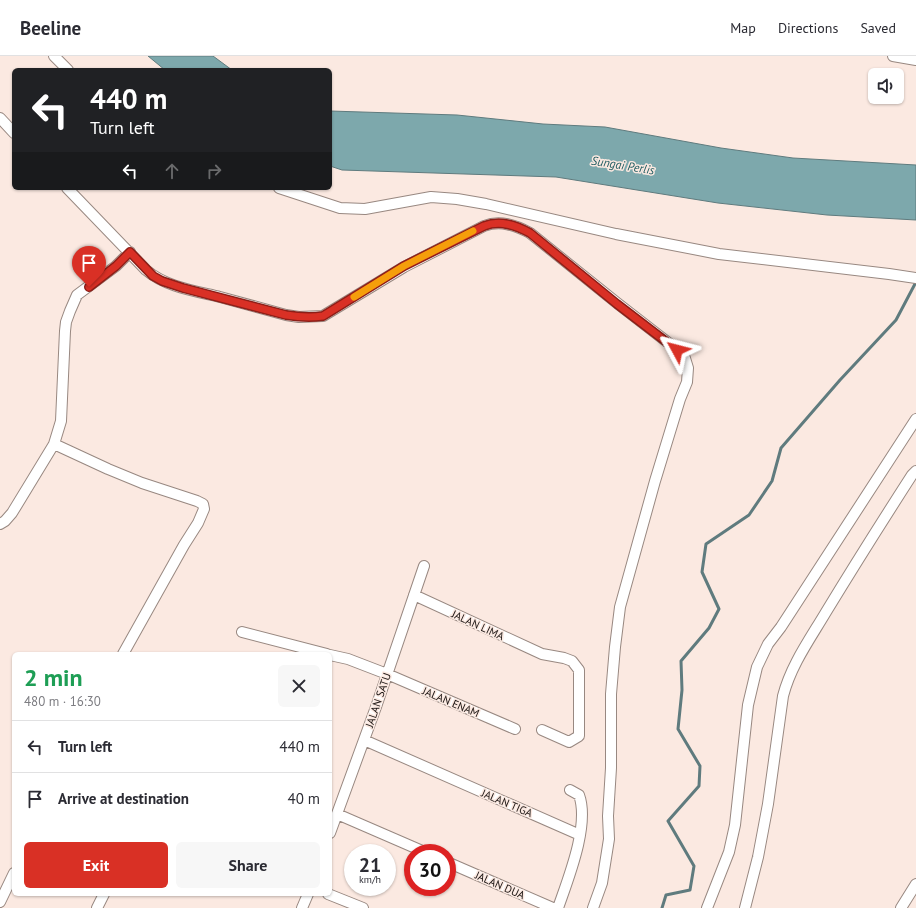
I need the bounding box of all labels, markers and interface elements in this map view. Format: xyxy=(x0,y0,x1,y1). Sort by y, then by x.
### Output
text: Beeline xyxy=(20,16,81,40)
text: Map xyxy=(730,19,756,37)
text: Directions xyxy=(778,19,838,37)
text: Saved xyxy=(860,19,896,37)
map controls xyxy=(868,68,904,104)
button: sound xyxy=(868,68,904,104)
text: 440 m xyxy=(90,80,167,117)
icon: left xyxy=(24,84,76,136)
text: Turn left xyxy=(90,116,155,139)
water label: Sungai Perlis xyxy=(590,153,656,177)
icon: left xyxy=(119,160,141,182)
icon: ahead xyxy=(161,160,183,182)
icon: right xyxy=(203,160,225,182)
pin xyxy=(72,246,106,287)
icon: arrive xyxy=(78,252,100,274)
position arrow xyxy=(656,329,698,371)
street label: JALAN LIMA xyxy=(449,606,507,643)
text: 2 min xyxy=(24,662,83,693)
button: close xyxy=(278,665,320,707)
street label: JALAN SATU xyxy=(362,671,394,730)
street label: JALAN ENAM xyxy=(419,683,482,720)
text: 480 m · 16:30 xyxy=(24,693,101,710)
icon: left xyxy=(24,736,46,758)
text: Turn left xyxy=(58,737,112,756)
text: 440 m xyxy=(279,737,320,756)
street label: JALAN TIGA xyxy=(478,786,535,820)
icon: arrive xyxy=(24,788,46,810)
text: Arrive at destination xyxy=(58,789,189,808)
text: 40 m xyxy=(287,789,320,808)
button: Exit xyxy=(24,842,168,888)
button: Share xyxy=(176,842,320,888)
speed limit sign: 30 xyxy=(404,844,456,896)
text: 21 xyxy=(359,852,381,878)
street label: JALAN DUA xyxy=(472,867,528,902)
text: km/h xyxy=(359,873,381,886)

